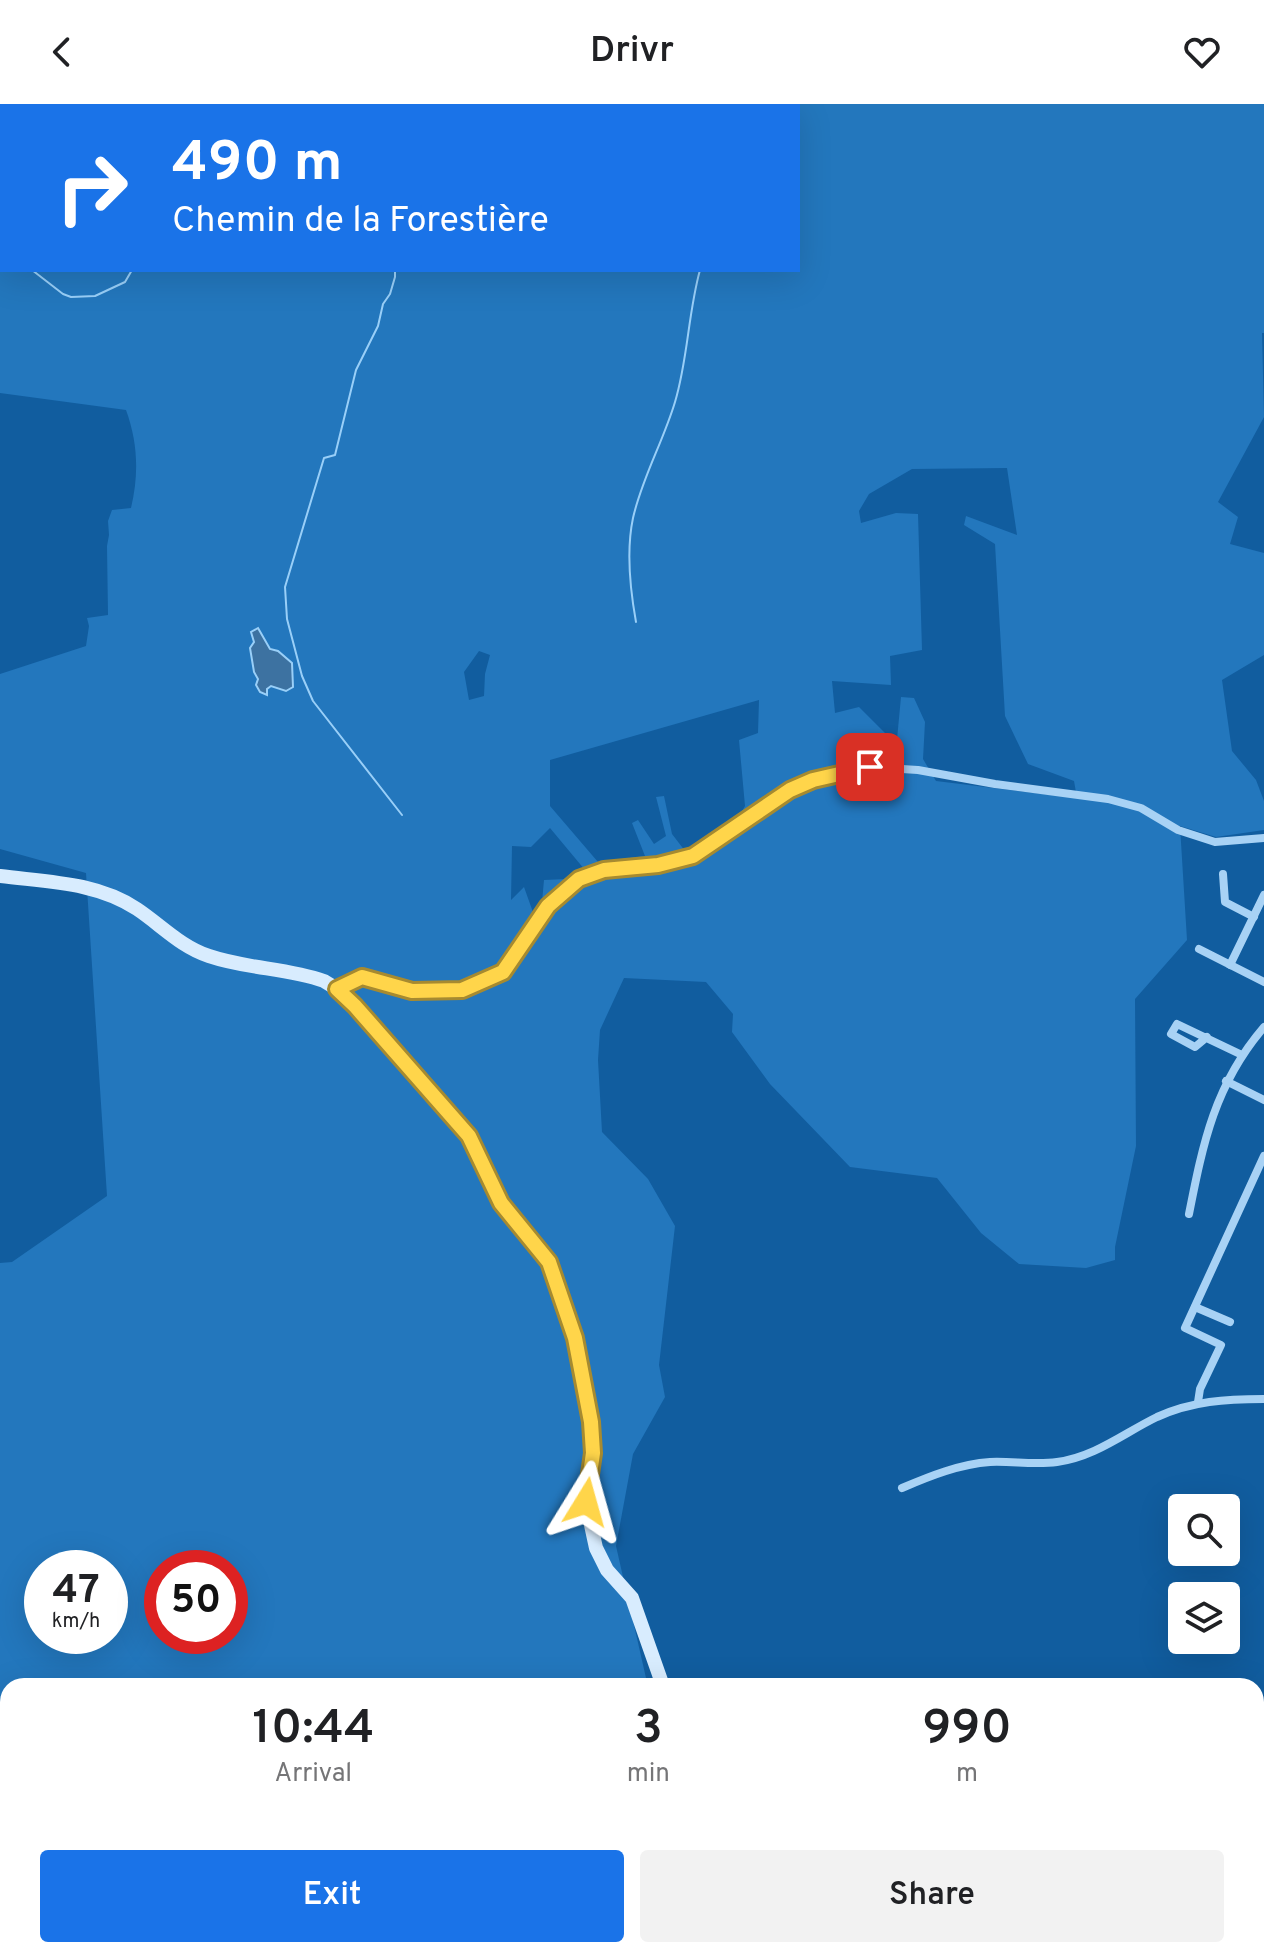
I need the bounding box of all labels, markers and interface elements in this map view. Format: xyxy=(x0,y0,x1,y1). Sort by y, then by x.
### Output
text: Drivr xyxy=(590,29,674,75)
icon: back xyxy=(40,30,84,74)
icon: heart xyxy=(1180,30,1224,74)
text: 490 m xyxy=(172,130,343,200)
icon: right xyxy=(40,136,144,240)
text: Chemin de la Forestière xyxy=(172,199,549,245)
pin xyxy=(836,733,904,801)
icon: arrive xyxy=(848,745,892,789)
position arrow xyxy=(544,1460,628,1544)
map controls xyxy=(1168,1494,1240,1654)
button: search xyxy=(1168,1494,1240,1566)
speed limit sign: 50 xyxy=(144,1550,248,1654)
text: 47 xyxy=(52,1567,100,1617)
button: layers xyxy=(1168,1582,1240,1654)
text: km/h xyxy=(52,1609,100,1635)
text: 10:44 xyxy=(252,1700,375,1760)
text: 3 xyxy=(634,1700,663,1760)
text: 990 xyxy=(922,1700,1012,1760)
text: Arrival xyxy=(275,1758,352,1791)
text: min xyxy=(627,1758,670,1791)
text: m xyxy=(956,1758,978,1791)
button: Exit xyxy=(40,1850,624,1942)
button: Share xyxy=(640,1850,1224,1942)

